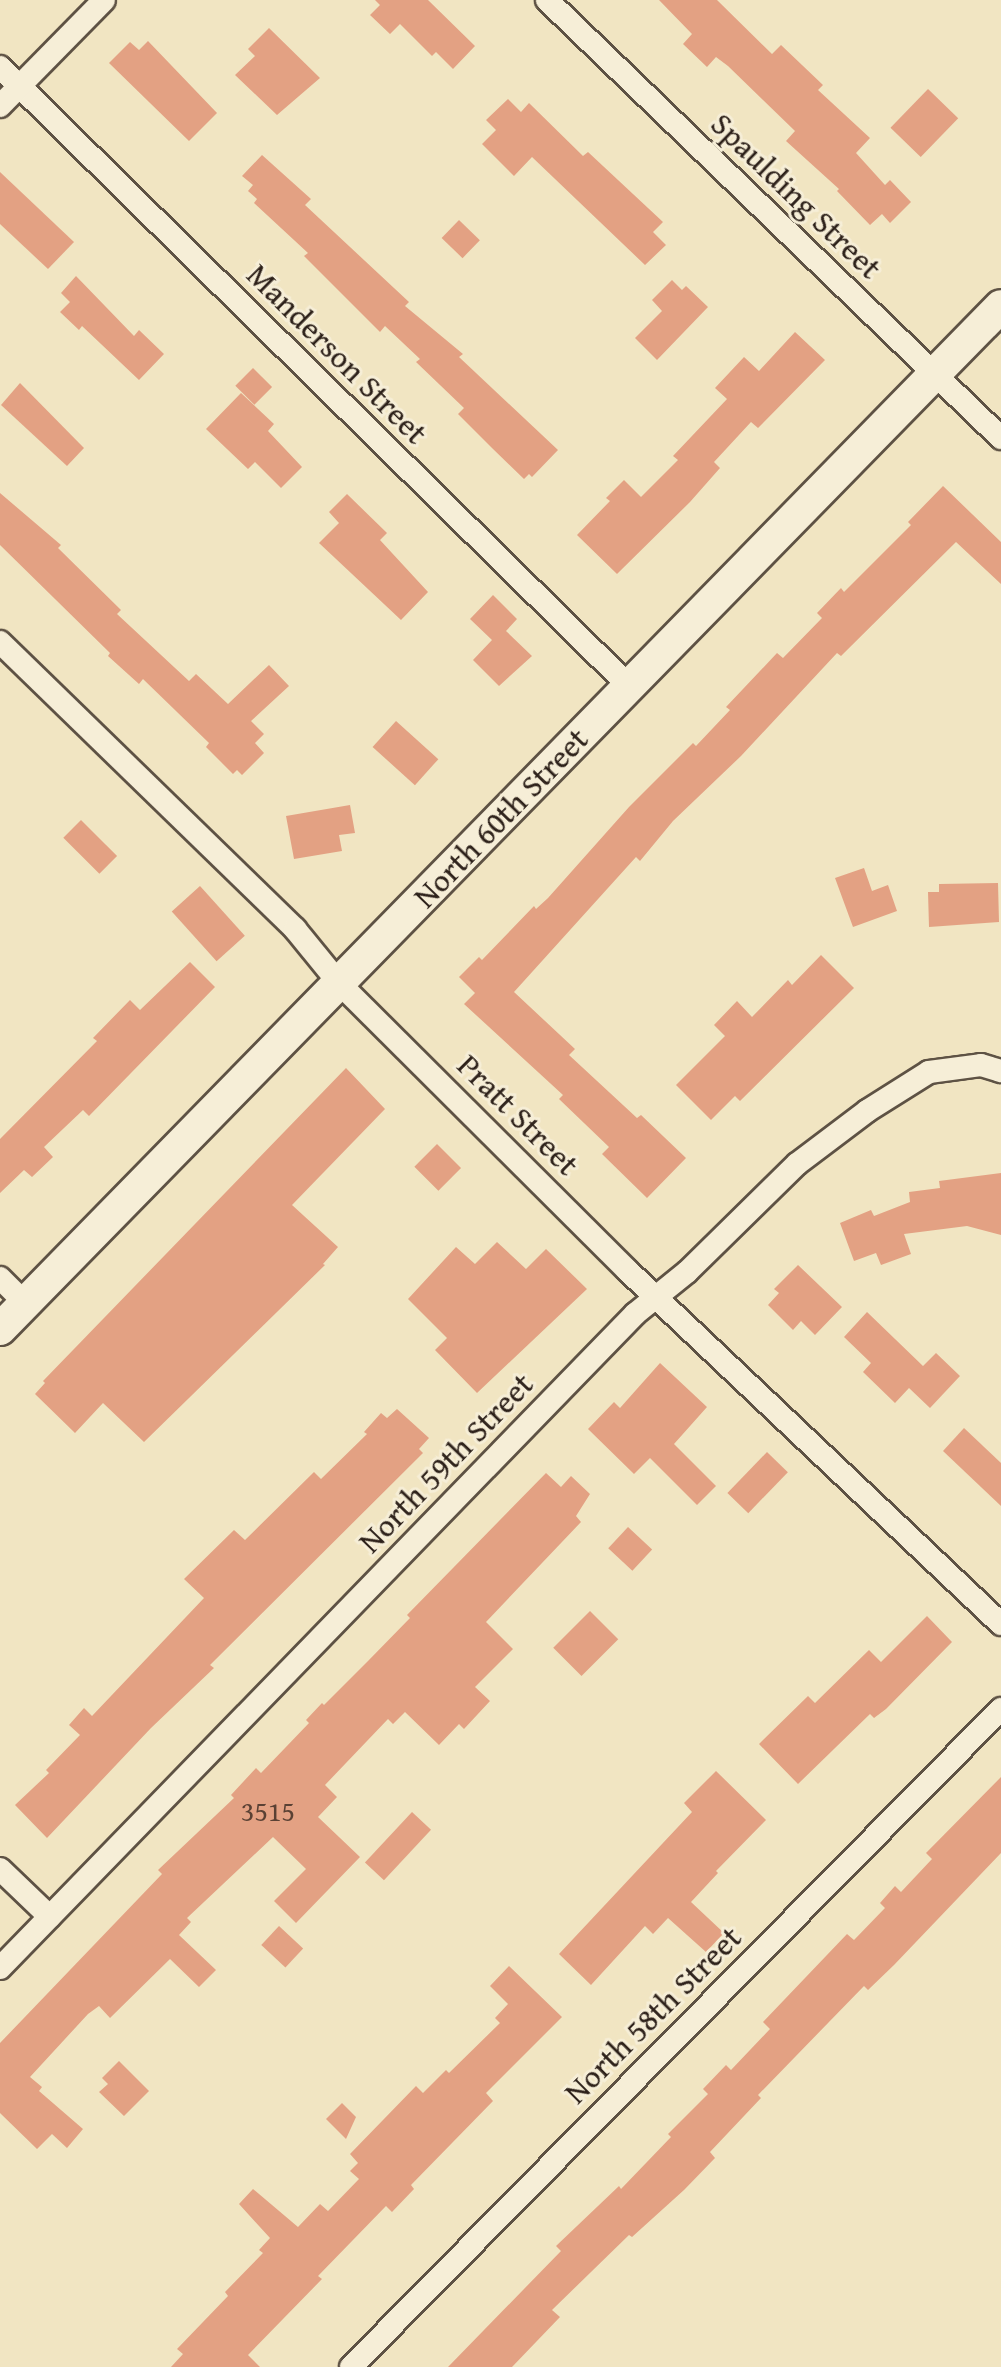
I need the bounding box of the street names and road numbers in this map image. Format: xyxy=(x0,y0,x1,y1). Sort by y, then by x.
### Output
street label: Spaulding Street xyxy=(703,105,889,287)
street label: Manderson Street xyxy=(239,256,435,452)
street label: North 60th Street xyxy=(406,720,596,916)
street label: Pratt Street xyxy=(449,1046,587,1184)
street label: North 59th Street xyxy=(351,1365,541,1561)
street label: North 58th Street xyxy=(556,1918,750,2112)

